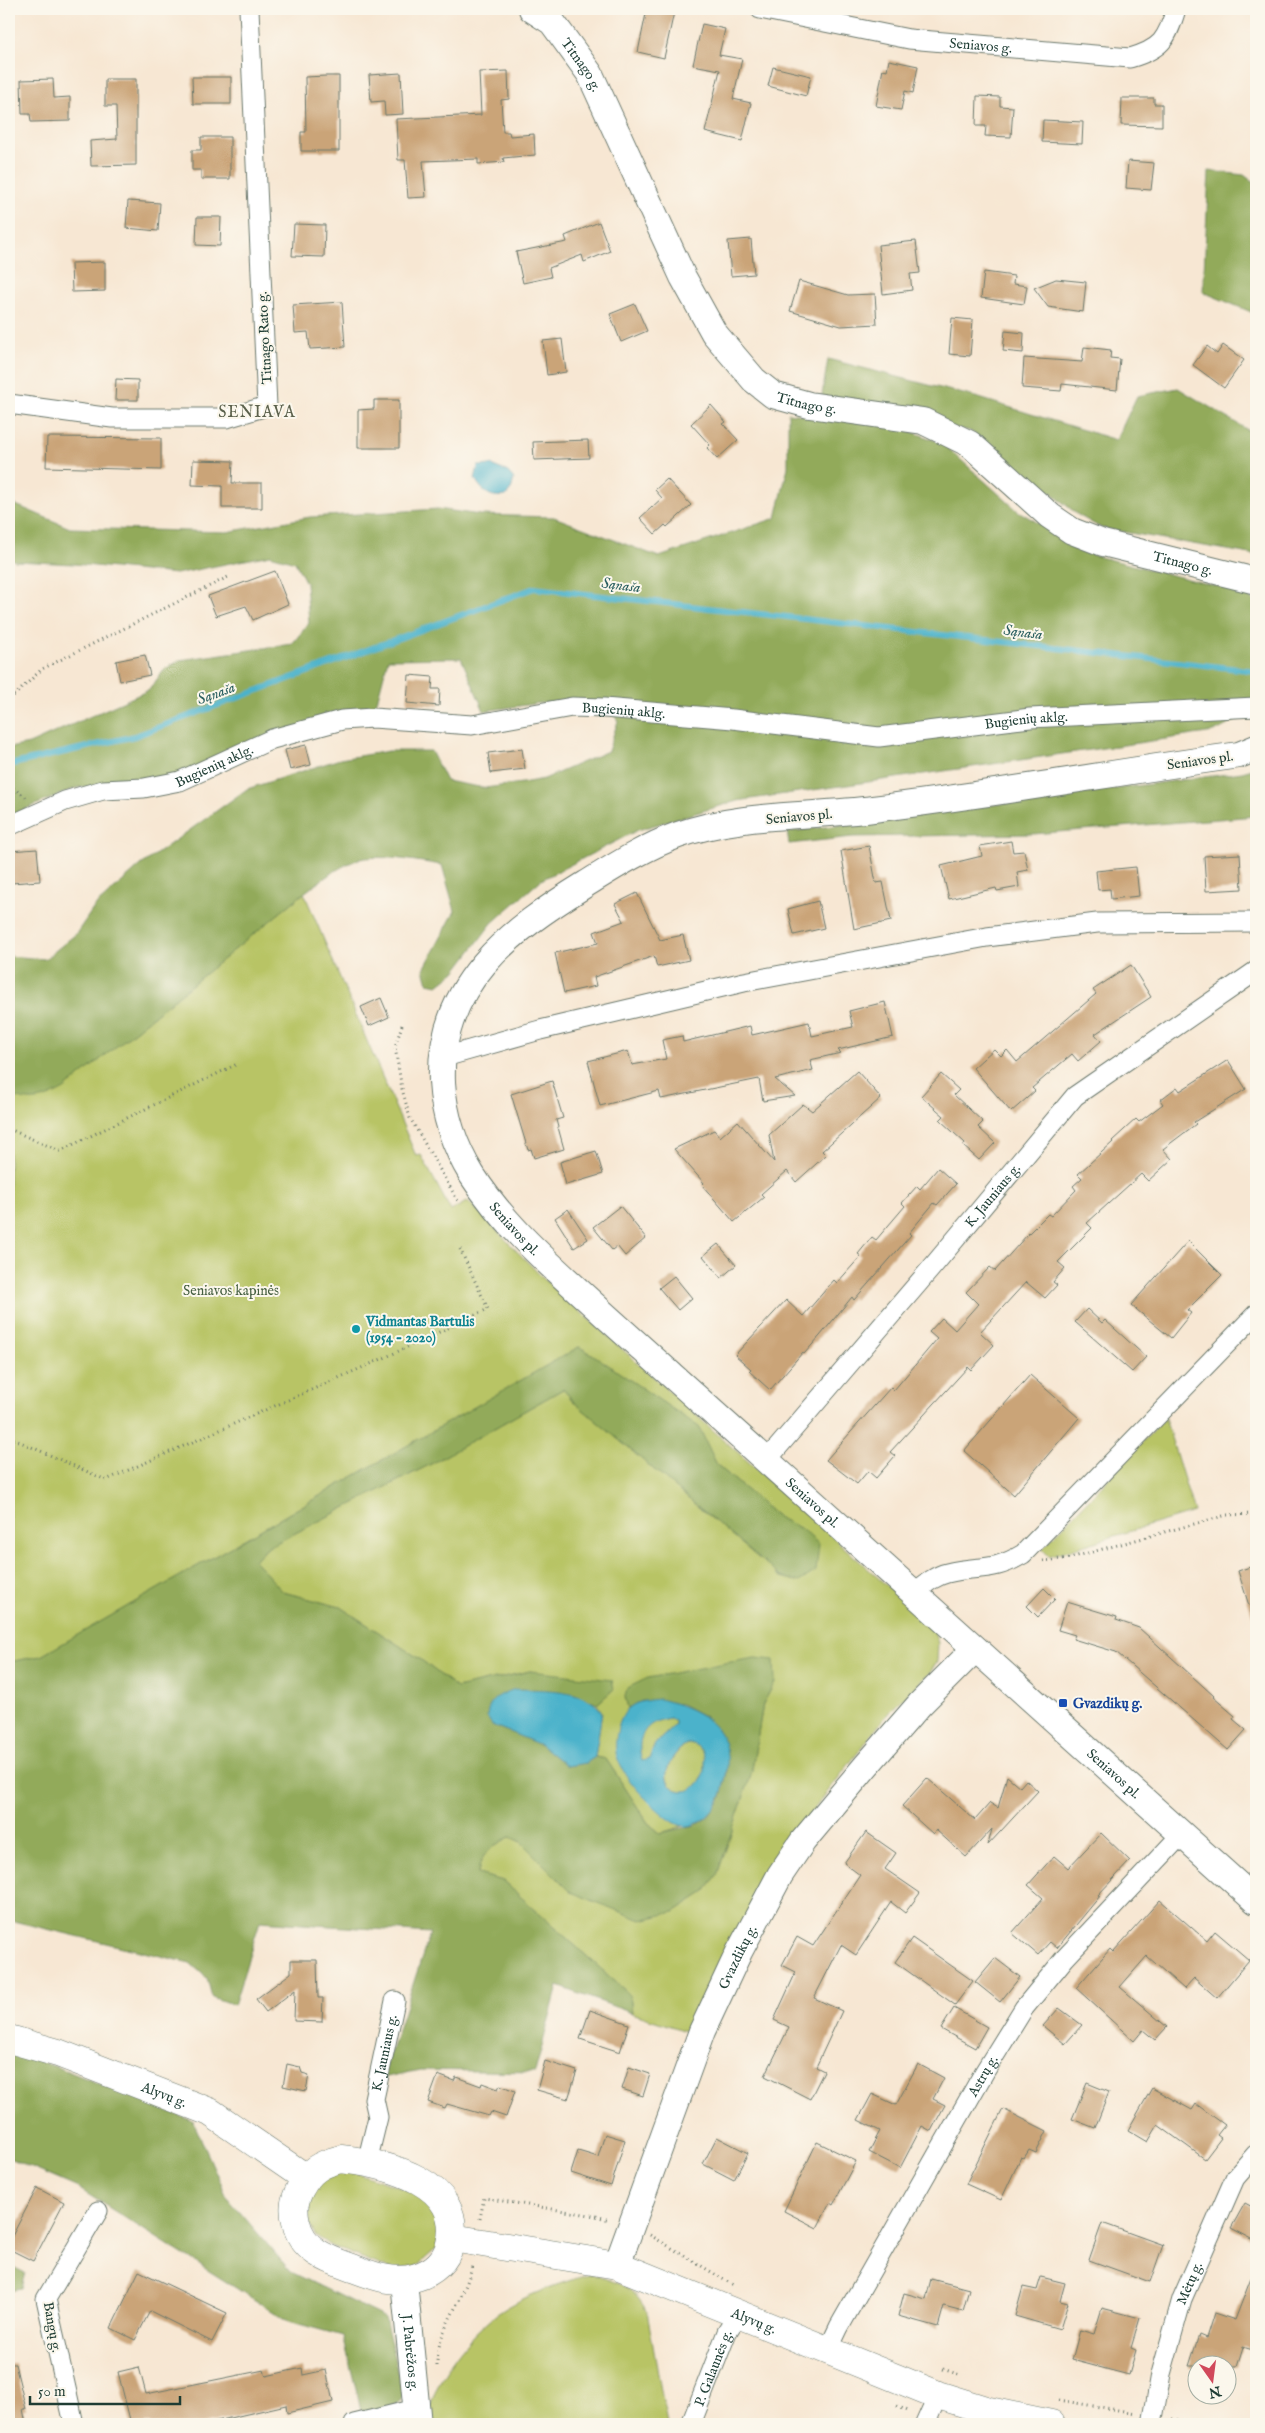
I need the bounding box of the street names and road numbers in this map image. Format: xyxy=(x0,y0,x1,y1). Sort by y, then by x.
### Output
street label: Titnago g. xyxy=(557,35,605,95)
street label: Seniavos g. xyxy=(949,35,1013,58)
street label: Titnago Rato g. xyxy=(254,291,276,385)
street label: Titnago g. xyxy=(774,388,837,419)
street label: Titnago g. xyxy=(1151,548,1214,580)
street label: Bugienių aklg. xyxy=(582,699,666,723)
street label: Bugienių aklg. xyxy=(984,708,1068,734)
street label: Bugienių aklg. xyxy=(173,741,256,792)
street label: Seniavos pl. xyxy=(1166,747,1234,775)
street label: Seniavos pl. xyxy=(765,805,833,829)
street label: K. Jauniaus g. xyxy=(961,1160,1025,1232)
street label: Seniavos pl. xyxy=(485,1199,543,1260)
street label: Seniavos pl. xyxy=(782,1474,843,1532)
street label: Seniavos pl. xyxy=(1083,1745,1144,1803)
street label: Gvazdikų g. xyxy=(715,1922,762,1992)
street label: K. Jauniaus g. xyxy=(368,2013,402,2093)
street label: Astrų g. xyxy=(964,2052,1003,2101)
street label: Alyvų g. xyxy=(138,2078,189,2112)
street label: Mėtų g. xyxy=(1173,2259,1207,2308)
street label: Bangų g. xyxy=(39,2300,65,2354)
street label: Alyvų g. xyxy=(727,2304,779,2339)
street label: J. Pabrėžos g. xyxy=(397,2312,423,2392)
street label: P. Galaunės g. xyxy=(691,2328,737,2409)

